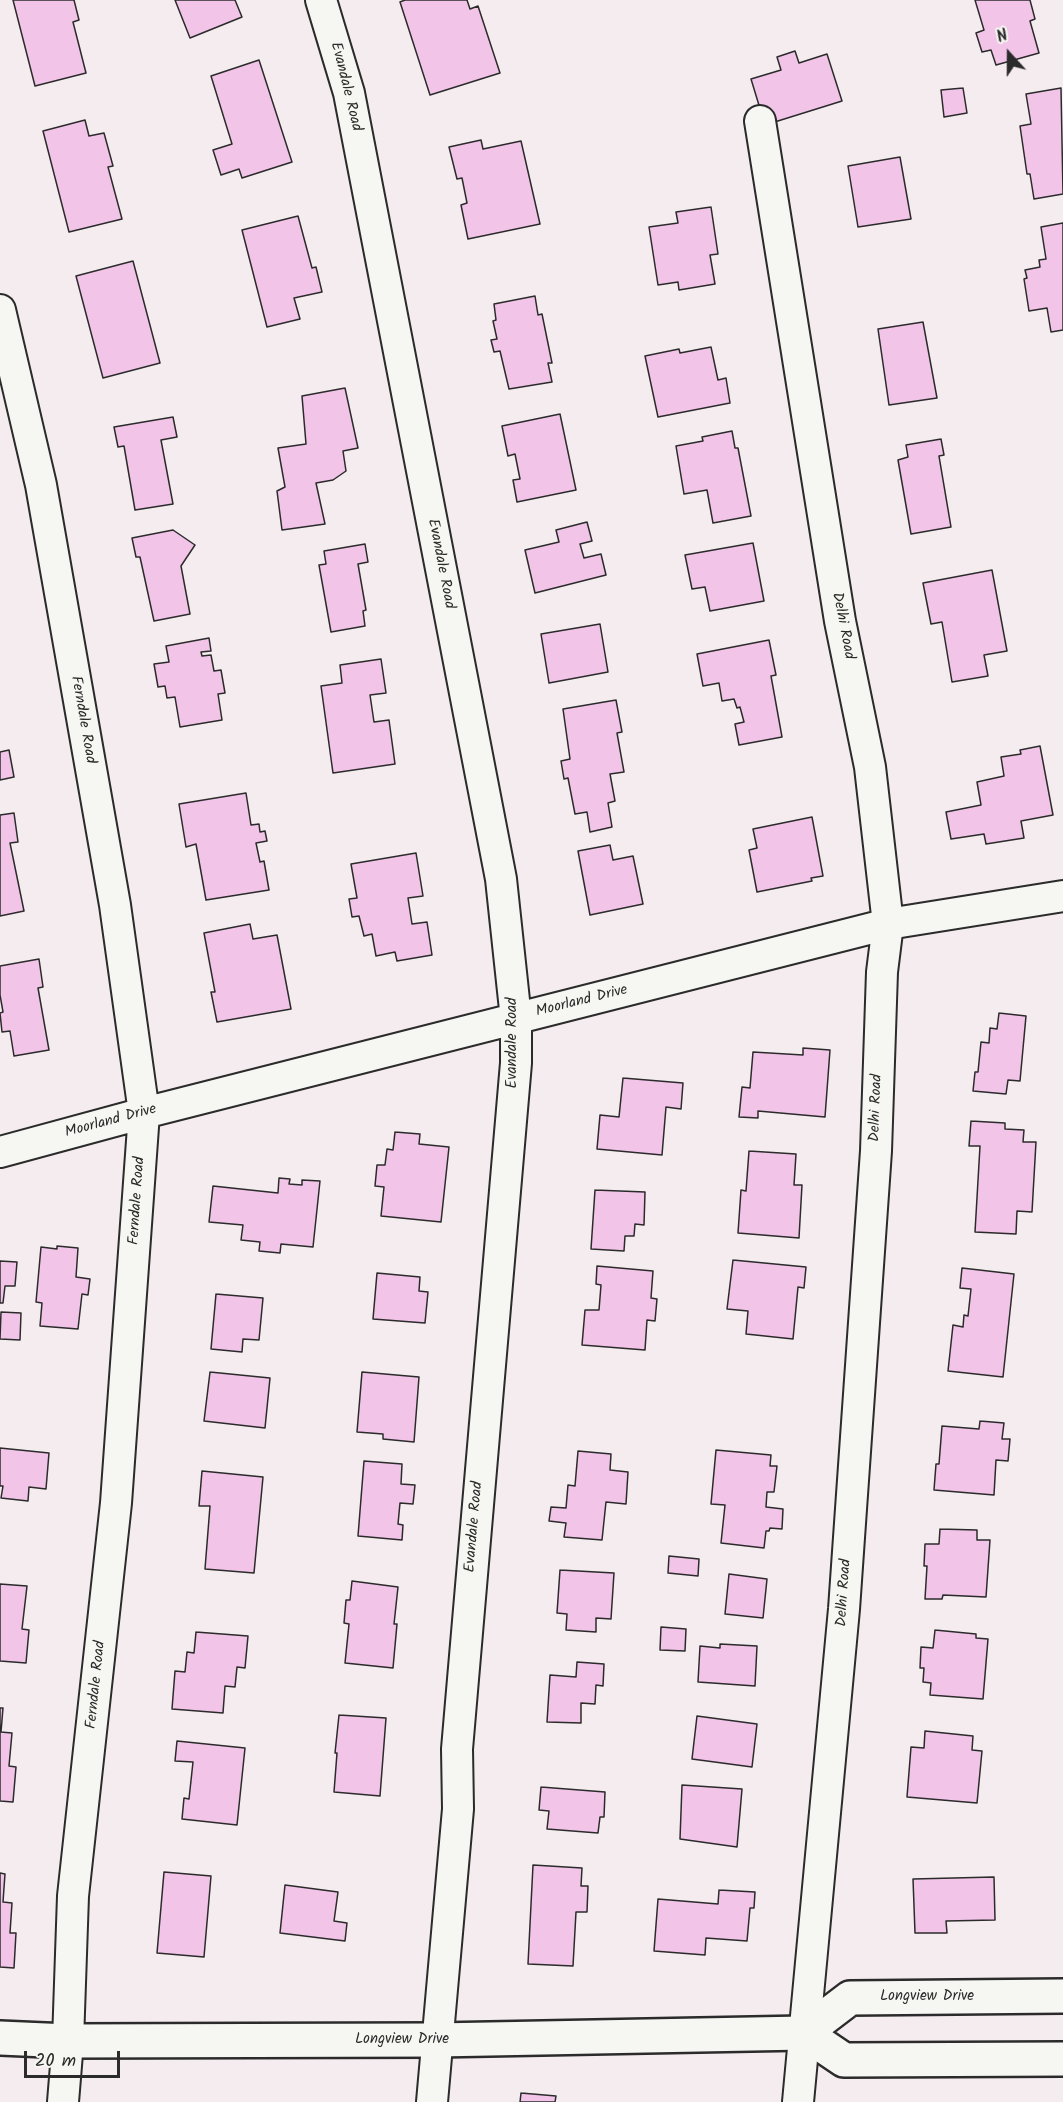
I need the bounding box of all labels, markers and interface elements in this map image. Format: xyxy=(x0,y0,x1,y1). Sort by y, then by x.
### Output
text: N xyxy=(993,23,1012,50)
north arrow xyxy=(979,24,1039,84)
street label: Evandale Road xyxy=(325,41,365,133)
street label: Evandale Road xyxy=(422,518,458,610)
street label: Delhi Road xyxy=(827,591,857,661)
street label: Ferndale Road xyxy=(65,675,99,765)
street label: Moorland Drive xyxy=(534,982,630,1022)
street label: Evandale Road xyxy=(504,997,522,1089)
street label: Delhi Road xyxy=(867,1074,887,1142)
street label: Moorland Drive xyxy=(63,1101,159,1143)
street label: Ferndale Road xyxy=(126,1156,150,1246)
street label: Evandale Road xyxy=(462,1481,488,1573)
street label: Delhi Road xyxy=(834,1559,856,1627)
street label: Ferndale Road xyxy=(83,1640,111,1730)
street label: Longview Drive xyxy=(880,1988,974,2006)
street label: Longview Drive xyxy=(355,2031,449,2049)
scale bar xyxy=(27,2039,123,2077)
text: 20 m xyxy=(35,2047,76,2076)

